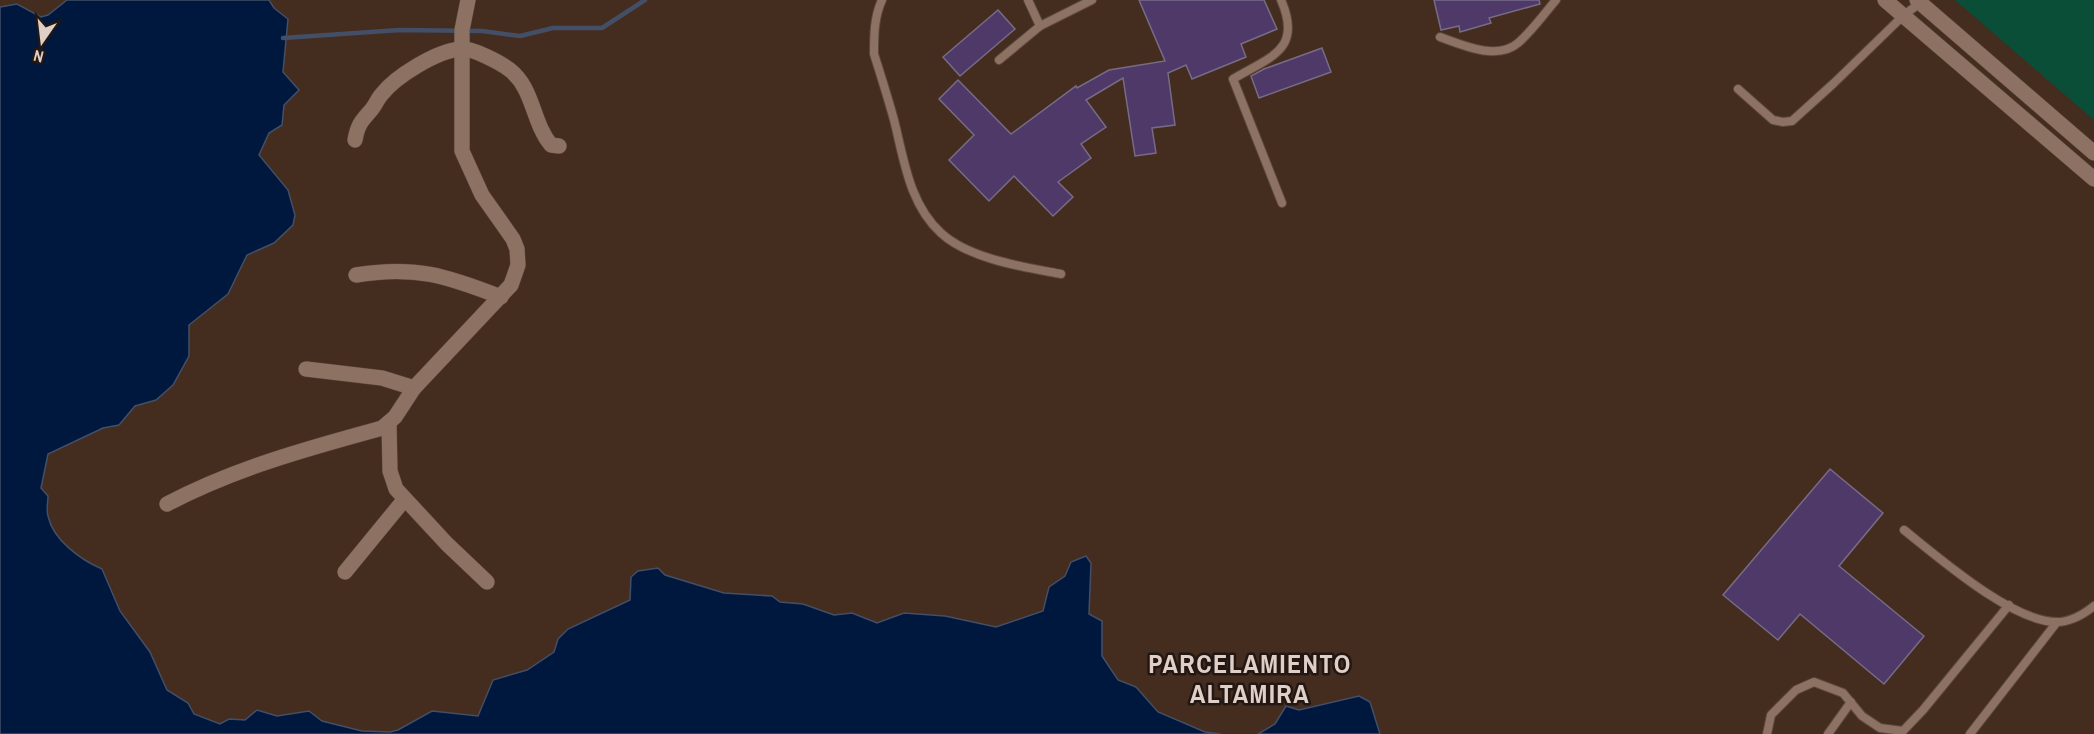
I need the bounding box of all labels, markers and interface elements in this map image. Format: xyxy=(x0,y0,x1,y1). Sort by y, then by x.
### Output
north arrow xyxy=(12,12,72,72)
text: N xyxy=(31,45,46,68)
district label: PARCELAMIENTO ALTAMIRA xyxy=(1148,646,1352,711)

